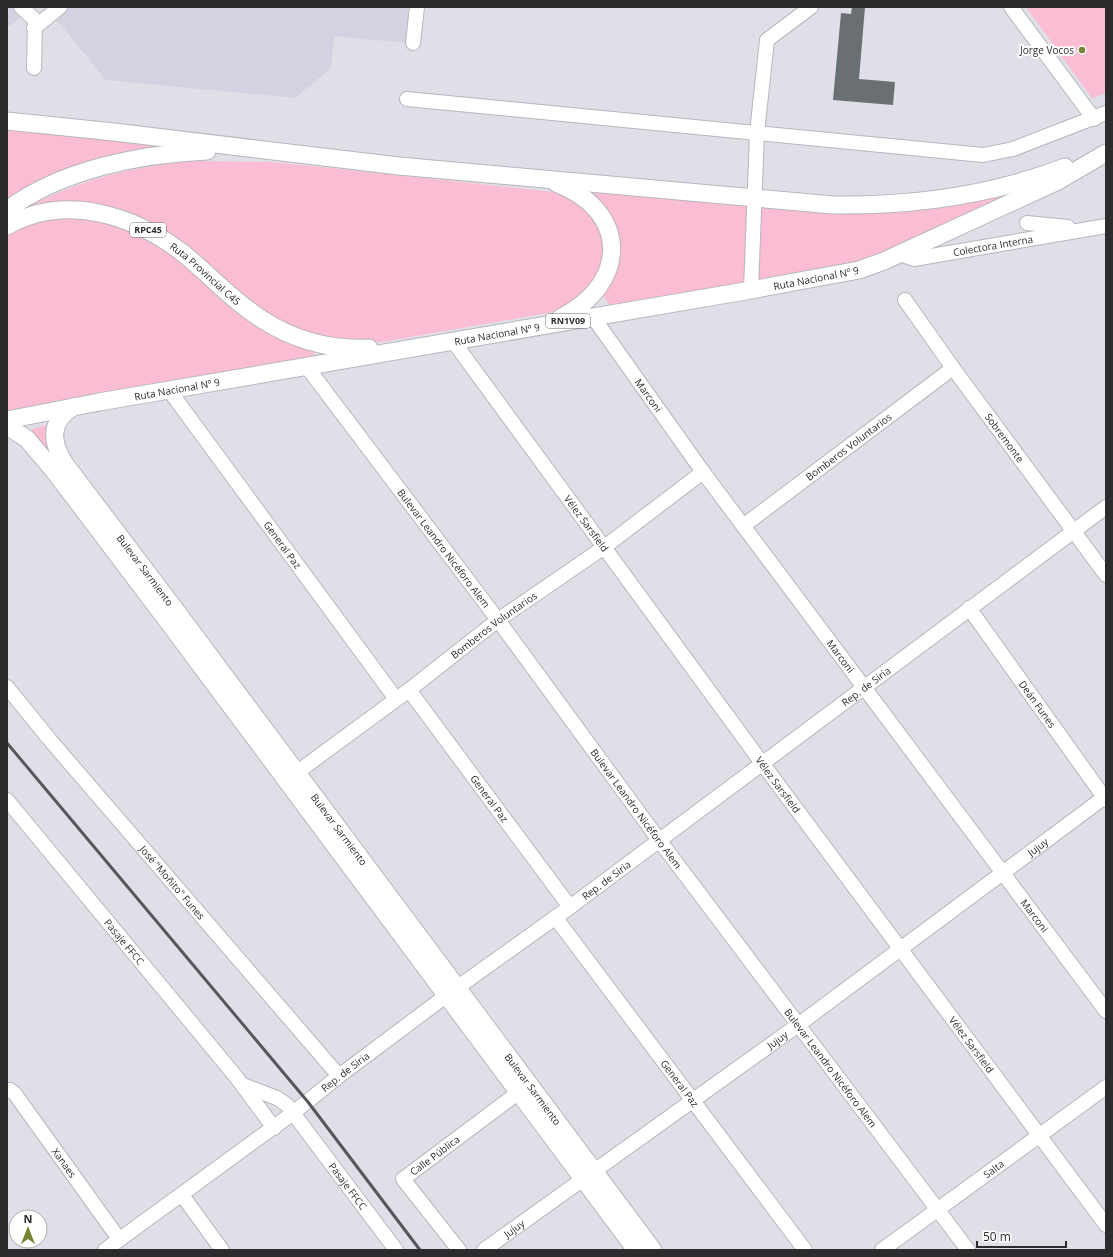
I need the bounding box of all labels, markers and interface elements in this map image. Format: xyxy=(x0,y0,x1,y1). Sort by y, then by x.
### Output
place label: Jorge Vocos xyxy=(1019,43,1074,57)
marker: Jorge Vocos xyxy=(1077,45,1087,55)
road number: RPC45 xyxy=(130,223,166,237)
street label: Colectora Interna xyxy=(952,232,1034,259)
street label: Ruta Provincial C45 xyxy=(167,239,244,308)
street label: Ruta Nacional Nº 9 xyxy=(772,263,860,293)
road number: RN1V09 xyxy=(546,314,590,328)
street label: Ruta Nacional Nº 9 xyxy=(453,320,541,348)
street label: Ruta Nacional Nº 9 xyxy=(133,375,221,403)
street label: Marconi xyxy=(632,376,665,415)
street label: Bomberos Voluntarios xyxy=(803,410,895,484)
street label: Sobremonte xyxy=(982,410,1028,466)
street label: Bulevar Leandro Nicéforo Alem xyxy=(394,486,493,611)
street label: Vélez Sarsfield xyxy=(561,492,612,555)
street label: General Paz xyxy=(261,518,305,572)
street label: Bulevar Sarmiento xyxy=(114,531,177,609)
street label: Bomberos Voluntarios xyxy=(448,588,540,662)
street label: Marconi xyxy=(824,637,858,676)
street label: Rep. de Siria xyxy=(838,663,893,709)
street label: Deán Funes xyxy=(1016,678,1059,731)
street label: Bulevar Leandro Nicéforo Alem xyxy=(587,746,685,872)
street label: Vélez Sarsfield xyxy=(752,754,804,816)
street label: General Paz xyxy=(467,772,512,825)
street label: Bulevar Sarmiento xyxy=(308,791,371,868)
street label: Jujuy xyxy=(1024,834,1052,860)
street label: José "Moñito" Funes xyxy=(136,842,208,922)
street label: Rep. de Siria xyxy=(579,857,633,903)
street label: Marconi xyxy=(1018,896,1052,935)
street label: Pasaje FFCC xyxy=(101,916,147,968)
street label: Bulevar Leandro Nicéforo Alem xyxy=(781,1005,880,1130)
street label: Vélez Sarsfield xyxy=(946,1013,997,1076)
street label: Jujuy xyxy=(763,1027,791,1053)
street label: Rep. de Siria xyxy=(318,1049,372,1095)
street label: Bulevar Sarmiento xyxy=(502,1050,564,1128)
street label: General Paz xyxy=(658,1057,702,1110)
street label: Calle Pública xyxy=(407,1132,462,1179)
street label: Xanaes xyxy=(49,1145,80,1181)
street label: Salta xyxy=(980,1156,1007,1181)
street label: Pasaje FFCC xyxy=(326,1160,370,1212)
north arrow xyxy=(8,1209,48,1249)
text: N xyxy=(24,1211,32,1226)
street label: Jujuy xyxy=(500,1216,528,1241)
scale bar xyxy=(977,1223,1066,1249)
text: 50 m xyxy=(983,1228,1011,1245)

